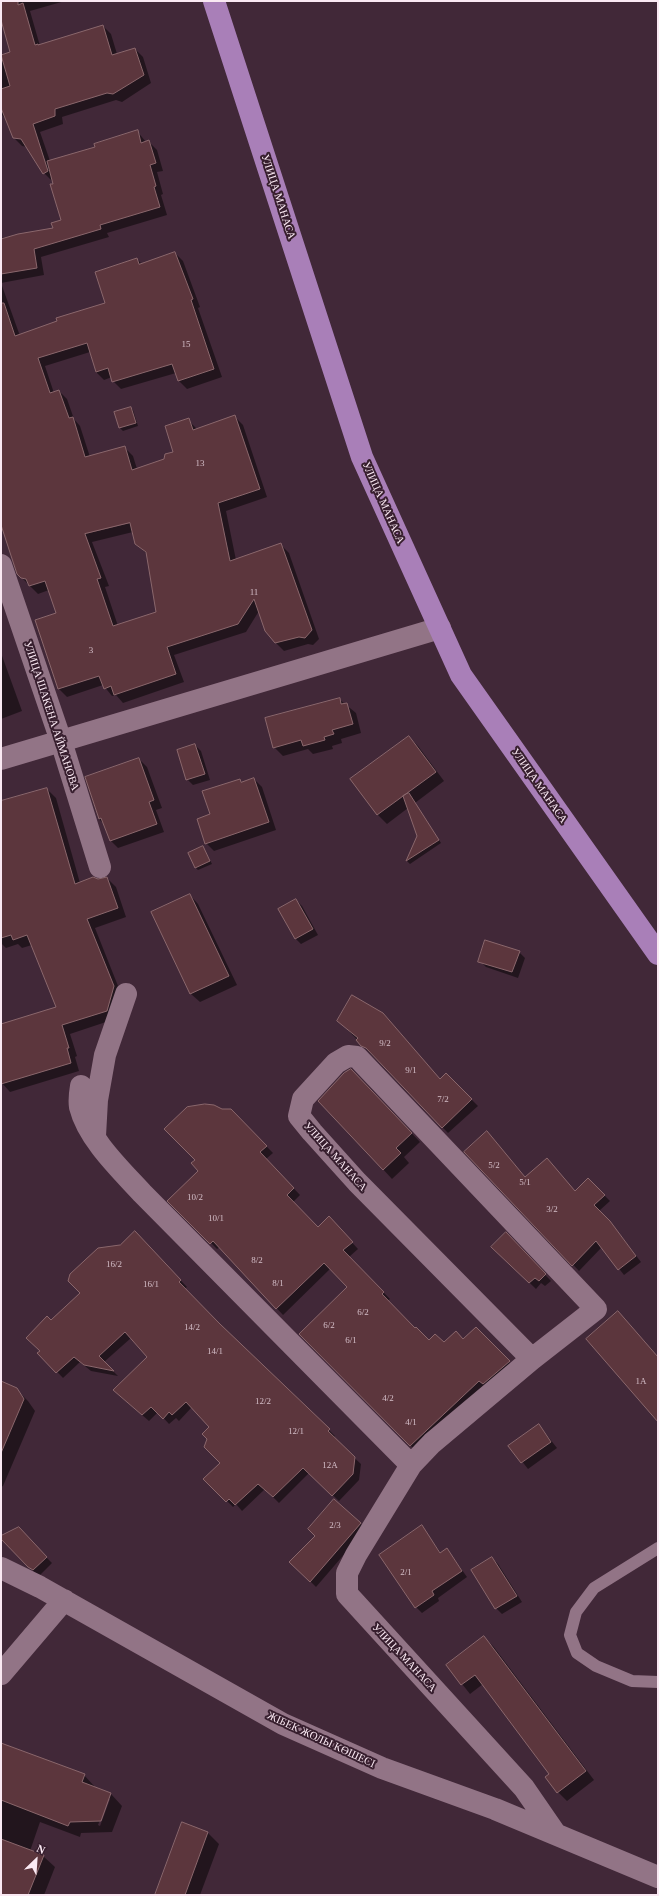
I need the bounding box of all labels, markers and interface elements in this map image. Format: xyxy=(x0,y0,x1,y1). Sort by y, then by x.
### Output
street label: УЛИЦА МАНАСА xyxy=(258,153,298,241)
house number: 15 xyxy=(182,340,190,350)
house number: 13 xyxy=(196,459,204,469)
street label: УЛИЦА МАНАСА xyxy=(359,460,407,546)
house number: 11 xyxy=(250,588,258,598)
street label: УЛИЦА ШАКЕНА АЙМАНОВА xyxy=(21,640,81,792)
house number: 3 xyxy=(89,646,93,656)
street label: УЛИЦА МАНАСА xyxy=(508,746,570,826)
house number: 9/2 xyxy=(379,1039,391,1049)
house number: 9/1 xyxy=(405,1066,417,1076)
house number: 7/2 xyxy=(437,1095,449,1105)
street label: УЛИЦА МАНАСА xyxy=(301,1120,369,1194)
house number: 5/2 xyxy=(488,1161,500,1171)
house number: 5/1 xyxy=(519,1178,531,1188)
house number: 10/2 xyxy=(187,1193,203,1203)
house number: 3/2 xyxy=(546,1205,558,1215)
house number: 10/1 xyxy=(208,1214,224,1224)
house number: 8/2 xyxy=(251,1256,263,1266)
house number: 16/2 xyxy=(106,1260,122,1270)
house number: 8/1 xyxy=(272,1279,284,1289)
house number: 16/1 xyxy=(143,1280,159,1290)
house number: 6/2 xyxy=(357,1308,369,1318)
house number: 6/2 xyxy=(323,1321,335,1331)
house number: 14/2 xyxy=(184,1323,200,1333)
house number: 6/1 xyxy=(345,1336,357,1346)
house number: 14/1 xyxy=(207,1347,223,1357)
house number: 1А xyxy=(636,1377,646,1387)
house number: 4/2 xyxy=(382,1394,394,1404)
house number: 12/2 xyxy=(255,1397,271,1407)
house number: 4/1 xyxy=(405,1418,417,1428)
house number: 12/1 xyxy=(288,1427,304,1437)
house number: 12А xyxy=(322,1461,338,1471)
house number: 2/3 xyxy=(329,1521,341,1531)
house number: 2/1 xyxy=(400,1568,412,1578)
street label: УЛИЦА МАНАСА xyxy=(369,1621,439,1695)
street label: ЖІБЕК ЖОЛЫ КӨШЕСІ xyxy=(265,1709,377,1771)
north arrow xyxy=(16,1840,56,1880)
text: N xyxy=(35,1842,47,1856)

